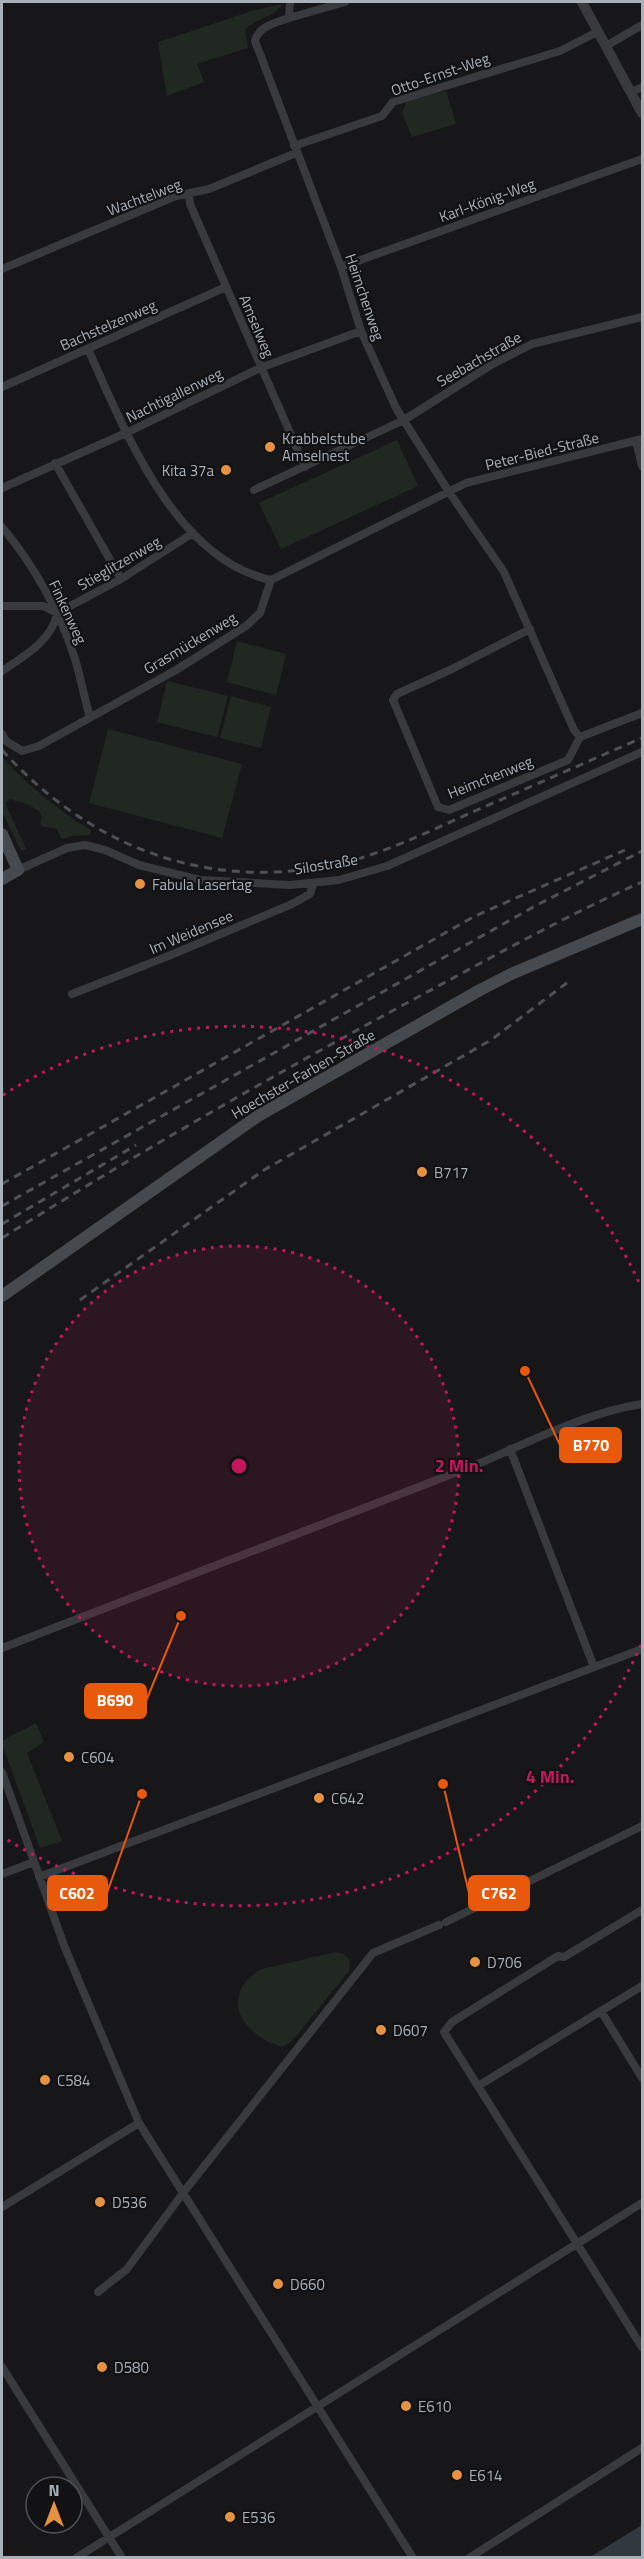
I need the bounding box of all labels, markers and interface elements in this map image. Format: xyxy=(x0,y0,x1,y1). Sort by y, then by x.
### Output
street label: Otto-Ernst-Weg xyxy=(388,46,493,102)
street label: Wachtelweg xyxy=(103,172,185,222)
street label: Karl-König-Weg xyxy=(436,172,539,228)
street label: Heimchenweg xyxy=(339,251,391,344)
street label: Amselweg xyxy=(233,291,281,361)
street label: Bachstelzenweg xyxy=(56,293,160,357)
street label: Seebachstraße xyxy=(432,325,526,393)
street label: Nachtigallenweg xyxy=(122,361,227,428)
street label: Peter-Bied-Straße xyxy=(483,426,601,476)
place label: Krabbelstube Amselnest xyxy=(282,427,366,467)
marker: Krabbelstube Amselnest xyxy=(263,440,277,454)
place label: Kita 37a xyxy=(162,459,214,482)
marker: Kita 37a xyxy=(219,463,233,477)
street label: Stieglitzenweg xyxy=(73,530,165,596)
street label: Finkenweg xyxy=(43,576,93,648)
street label: Grasmückenweg xyxy=(139,606,241,680)
street label: Heimchenweg xyxy=(444,749,536,805)
street label: Silostraße xyxy=(293,848,359,880)
place label: Fabula Lasertag xyxy=(152,873,252,896)
marker: Fabula Lasertag xyxy=(133,877,147,891)
street label: Im Weidensee xyxy=(146,904,236,960)
street label: Hoechster-Farben-Straße xyxy=(227,1023,379,1125)
place label: B717 xyxy=(434,1161,468,1184)
marker: B717 xyxy=(415,1165,429,1179)
callout: B770 xyxy=(560,1428,621,1462)
text: B770 xyxy=(573,1433,609,1457)
text: 2 Min. xyxy=(435,1452,483,1479)
centre of rings xyxy=(229,1456,249,1476)
callout: B690 xyxy=(85,1684,146,1718)
text: B690 xyxy=(97,1688,133,1712)
place label: C604 xyxy=(81,1746,114,1769)
marker: C604 xyxy=(62,1750,76,1764)
text: 4 Min. xyxy=(526,1763,574,1790)
place label: C642 xyxy=(331,1787,364,1810)
marker: C642 xyxy=(312,1791,326,1805)
callout: C602 xyxy=(48,1876,107,1910)
callout: C762 xyxy=(469,1876,529,1910)
text: C602 xyxy=(59,1881,95,1905)
text: C762 xyxy=(481,1881,517,1905)
place label: D706 xyxy=(487,1951,522,1974)
marker: D706 xyxy=(468,1955,482,1969)
place label: D607 xyxy=(393,2019,428,2042)
marker: D607 xyxy=(374,2023,388,2037)
place label: C584 xyxy=(57,2069,90,2092)
marker: C584 xyxy=(38,2073,52,2087)
place label: D536 xyxy=(112,2191,147,2214)
marker: D536 xyxy=(93,2195,107,2209)
place label: D660 xyxy=(290,2273,325,2296)
marker: D660 xyxy=(271,2277,285,2291)
place label: D580 xyxy=(114,2356,149,2379)
marker: D580 xyxy=(95,2360,109,2374)
place label: E610 xyxy=(418,2395,452,2418)
marker: E610 xyxy=(399,2399,413,2413)
place label: E614 xyxy=(469,2464,503,2487)
marker: E614 xyxy=(450,2468,464,2482)
north arrow xyxy=(24,2475,84,2535)
text: N xyxy=(48,2478,60,2502)
place label: E536 xyxy=(242,2506,276,2529)
marker: E536 xyxy=(223,2510,237,2524)

